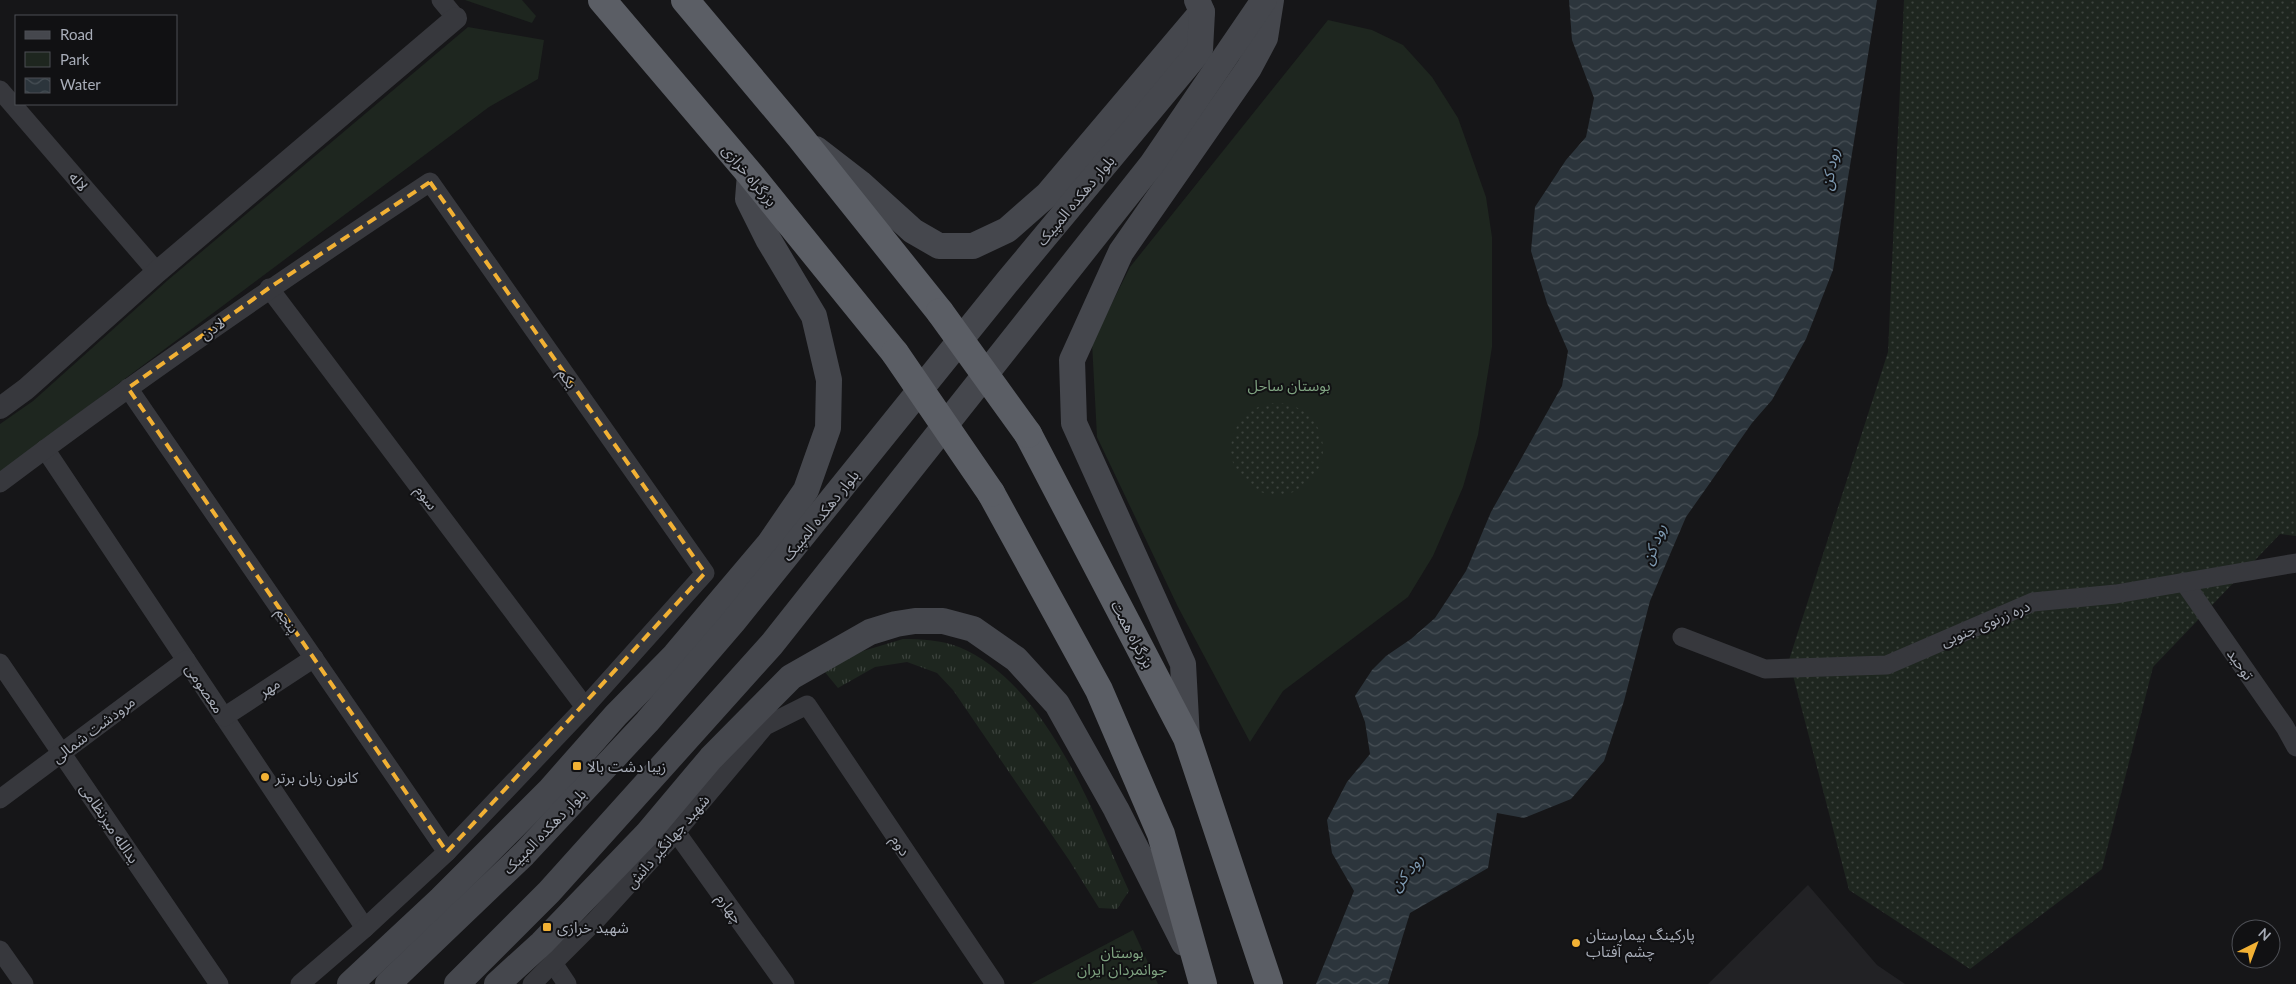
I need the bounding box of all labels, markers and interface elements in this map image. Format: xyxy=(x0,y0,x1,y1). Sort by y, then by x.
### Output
legend xyxy=(15,15,178,105)
text: Road xyxy=(60,25,93,43)
text: Park xyxy=(60,50,90,68)
text: Water xyxy=(60,75,101,93)
street label: بزرگراه خرازی xyxy=(718,140,781,210)
water label: رود کن xyxy=(1816,146,1843,192)
street label: بلوار دهکده المپیک xyxy=(1032,151,1119,250)
street label: لاله xyxy=(66,168,92,194)
street label: لادن xyxy=(196,313,228,344)
street label: یکم xyxy=(552,364,581,393)
park label: بوستان ساحل xyxy=(1248,376,1330,395)
street label: بلوار دهکده المپیک xyxy=(778,466,864,565)
street label: سوم xyxy=(410,481,442,515)
water label: رود کن xyxy=(1636,521,1670,568)
street label: دره زرنوی جنوبی xyxy=(1938,596,2033,651)
street label: بزرگراه همت xyxy=(1107,597,1158,671)
street label: پنجم xyxy=(270,604,303,638)
street label: توحید xyxy=(2223,645,2258,684)
street label: معصومی xyxy=(181,660,228,717)
street label: مهر xyxy=(254,674,283,702)
street label: مرودشت شمالی xyxy=(48,692,139,767)
place label: زیبا دشت بالا xyxy=(587,757,666,776)
marker: زیبا دشت بالا xyxy=(571,760,583,772)
place label: کانون زبان برتر xyxy=(274,768,359,787)
marker: کانون زبان برتر xyxy=(259,771,271,783)
street label: یدالله میرنظامی xyxy=(76,780,143,867)
street label: بلوار دهکده المپیک xyxy=(499,785,591,879)
street label: شهید جهانگیر دانش xyxy=(621,790,714,892)
street label: دوم xyxy=(885,831,914,860)
water label: رود کن xyxy=(1385,849,1428,895)
street label: چهارم xyxy=(711,889,747,929)
place label: شهید خرازی xyxy=(557,918,629,937)
north arrow xyxy=(2231,919,2281,969)
marker: شهید خرازی xyxy=(541,921,553,933)
text: N xyxy=(2255,924,2275,944)
place label: پاركينگ بيمارستان چشم آفتاب xyxy=(1586,925,1695,963)
marker: پاركينگ بيمارستان چشم آفتاب xyxy=(1570,937,1582,949)
park label: بوستان جوانمردان ایران xyxy=(1077,943,1167,979)

